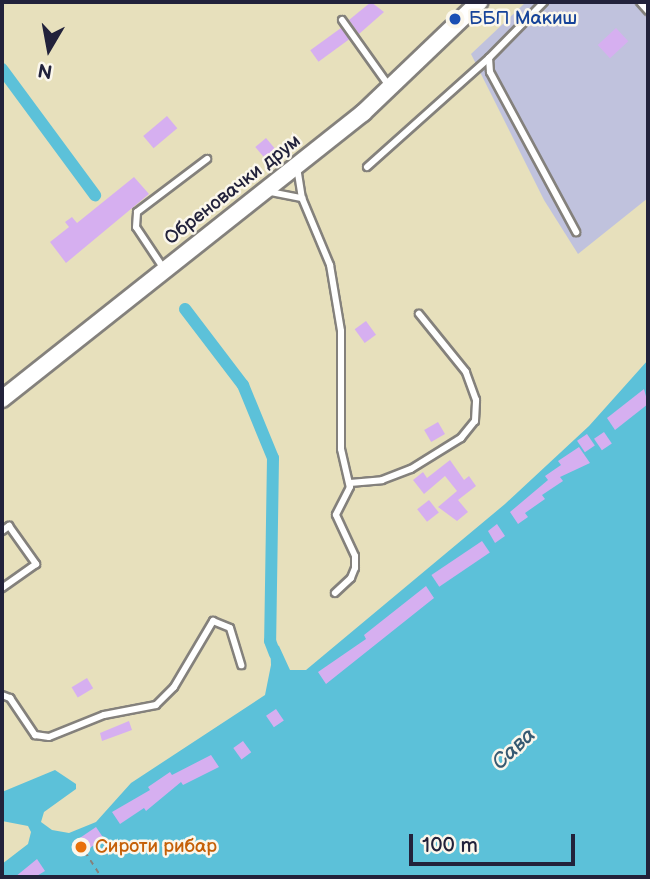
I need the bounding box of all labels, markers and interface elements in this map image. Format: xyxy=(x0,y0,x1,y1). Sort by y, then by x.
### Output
place label: ББП Макиш xyxy=(469,8,577,30)
marker: ББП Макиш xyxy=(447,11,463,27)
north arrow xyxy=(14,14,84,84)
text: N xyxy=(36,58,54,83)
street label: Обреновачки друм xyxy=(160,130,306,250)
water label: Сава xyxy=(487,723,541,775)
scale bar xyxy=(412,820,578,864)
text: 100 m xyxy=(422,833,478,858)
place label: Сироти рибар xyxy=(95,836,217,858)
marker: Сироти рибар xyxy=(73,839,89,855)

